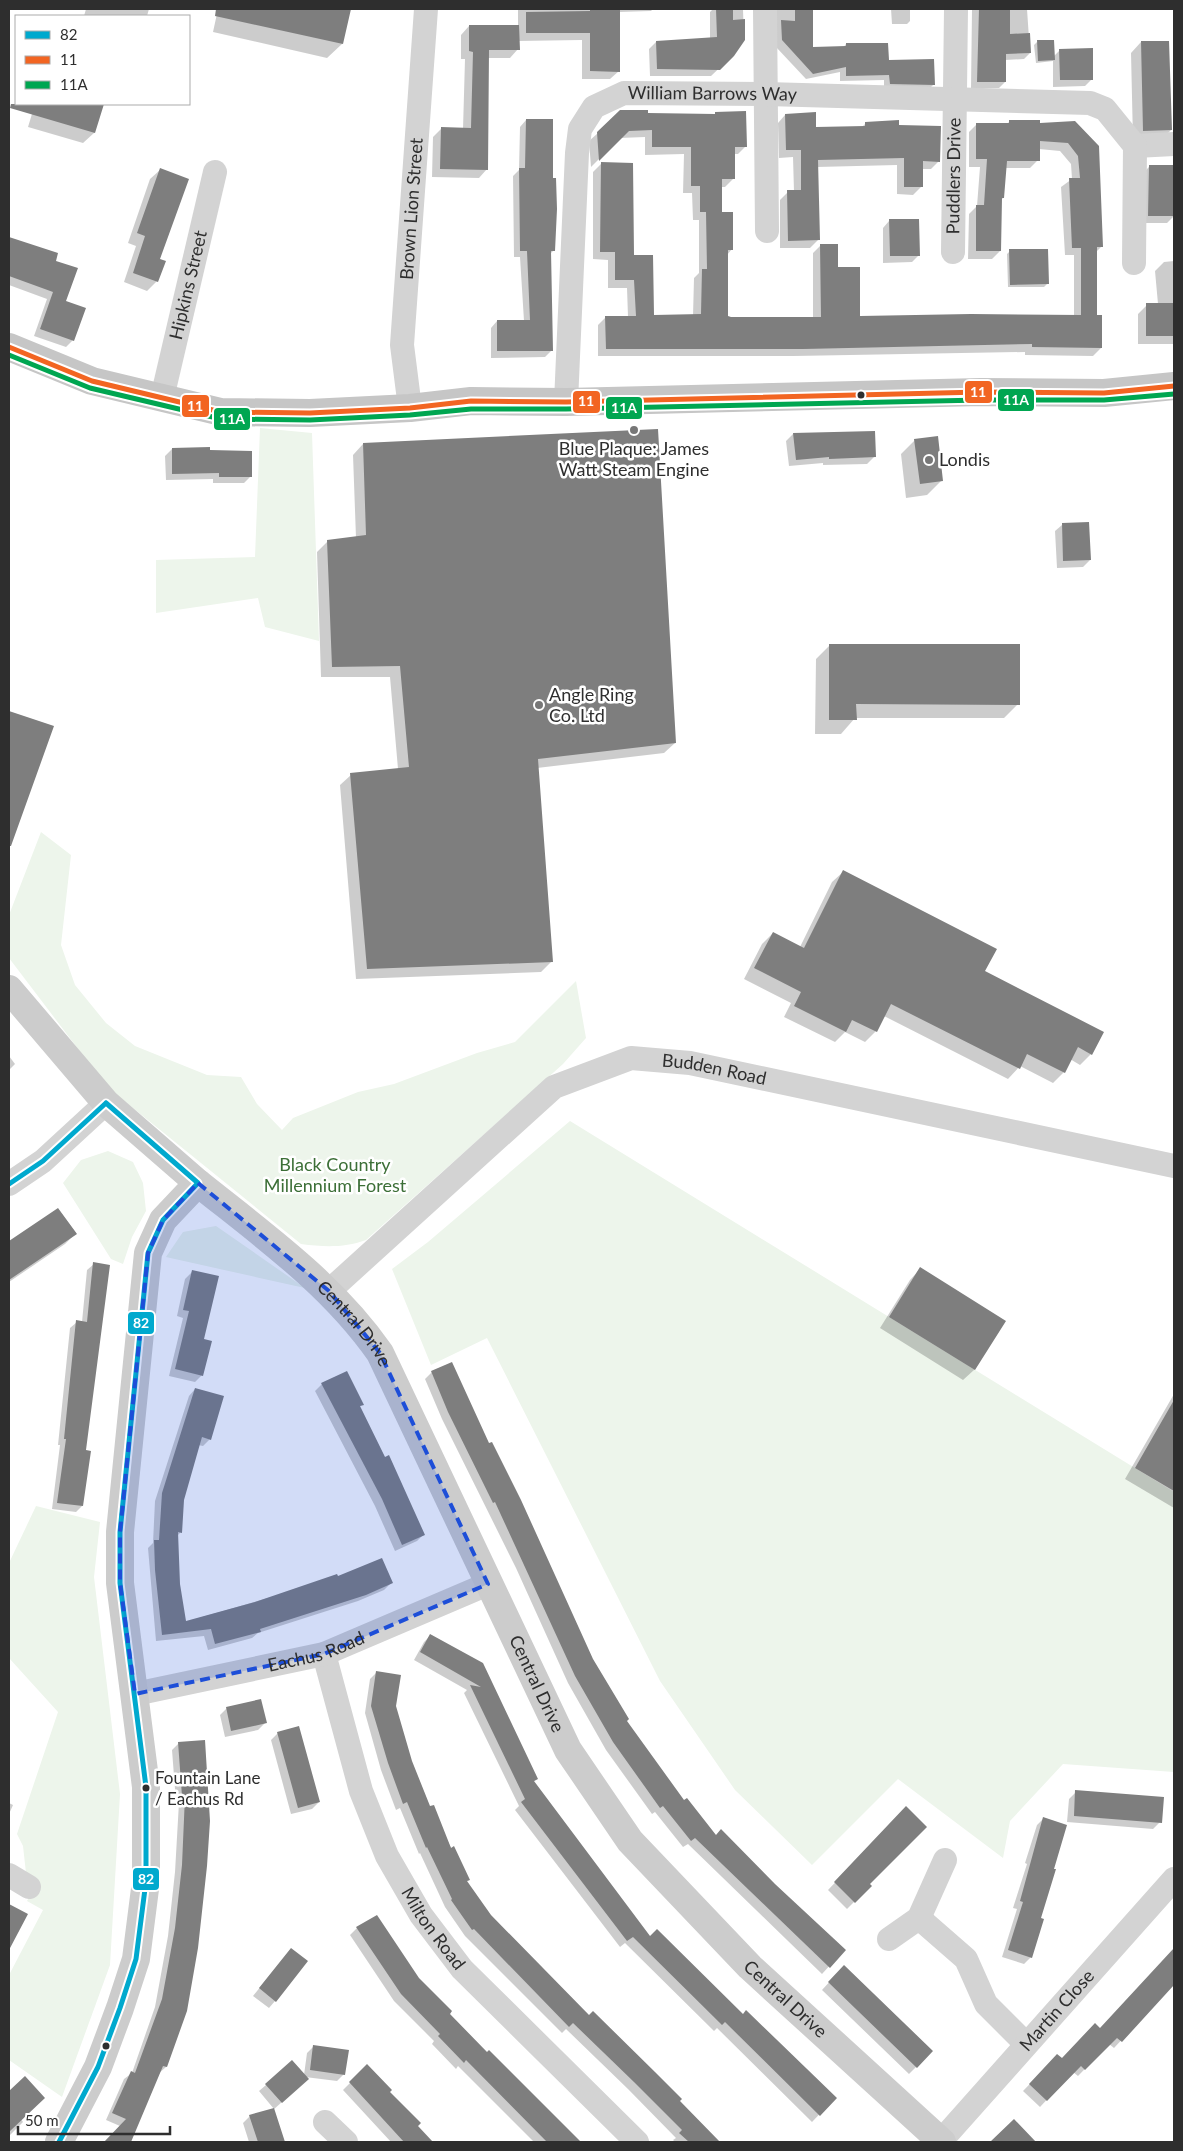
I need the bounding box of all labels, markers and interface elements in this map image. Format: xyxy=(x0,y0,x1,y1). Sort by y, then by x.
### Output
legend xyxy=(15,15,190,105)
text: 82 xyxy=(60,25,77,43)
text: 11 xyxy=(60,50,77,68)
text: 11A xyxy=(60,75,88,93)
street label: William Barrows Way xyxy=(628,81,798,105)
street label: Puddlers Drive xyxy=(941,118,965,234)
street label: Brown Lion Street xyxy=(395,136,427,281)
street label: Hipkins Street xyxy=(164,228,211,342)
line badge: 11 xyxy=(964,380,993,404)
text: 11 xyxy=(970,383,986,400)
line badge: 11A xyxy=(997,388,1035,412)
line badge: 11 xyxy=(572,390,601,414)
unlabelled marker xyxy=(856,390,866,400)
text: 11A xyxy=(1003,391,1029,408)
text: 11 xyxy=(578,392,594,409)
line badge: 11 xyxy=(181,394,210,418)
line badge: 11A xyxy=(605,396,643,420)
text: 11 xyxy=(187,397,203,414)
text: 11A xyxy=(611,399,637,416)
line badge: 11A xyxy=(213,407,251,431)
text: 11A xyxy=(219,410,245,427)
marker: Blue Plaque: James Watt Steam Engine xyxy=(628,424,640,436)
place label: Blue Plaque: James Watt Steam Engine xyxy=(559,437,709,480)
place label: Londis xyxy=(939,448,990,470)
marker: Londis xyxy=(923,454,935,466)
place label: Angle Ring Co. Ltd xyxy=(549,683,634,726)
marker: Angle Ring Co. Ltd xyxy=(533,699,545,711)
street label: Budden Road xyxy=(661,1049,769,1089)
park label: Black Country Millennium Forest xyxy=(264,1153,407,1196)
street label: Central Drive xyxy=(313,1275,397,1369)
line badge: 82 xyxy=(127,1311,155,1335)
text: 82 xyxy=(133,1314,149,1331)
street label: Eachus Road xyxy=(265,1626,367,1676)
street label: Central Drive xyxy=(505,1631,570,1735)
place label: Fountain Lane / Eachus Rd xyxy=(155,1767,260,1809)
marker: Fountain Lane / Eachus Rd xyxy=(141,1783,151,1793)
line badge: 82 xyxy=(132,1867,160,1891)
text: 82 xyxy=(138,1870,154,1887)
street label: Milton Road xyxy=(397,1883,471,1974)
street label: Central Drive xyxy=(740,1955,832,2042)
street label: Martin Close xyxy=(1014,1965,1098,2055)
unlabelled marker xyxy=(101,2041,111,2051)
scale bar xyxy=(18,2104,170,2136)
text: 50 m xyxy=(25,2111,59,2129)

